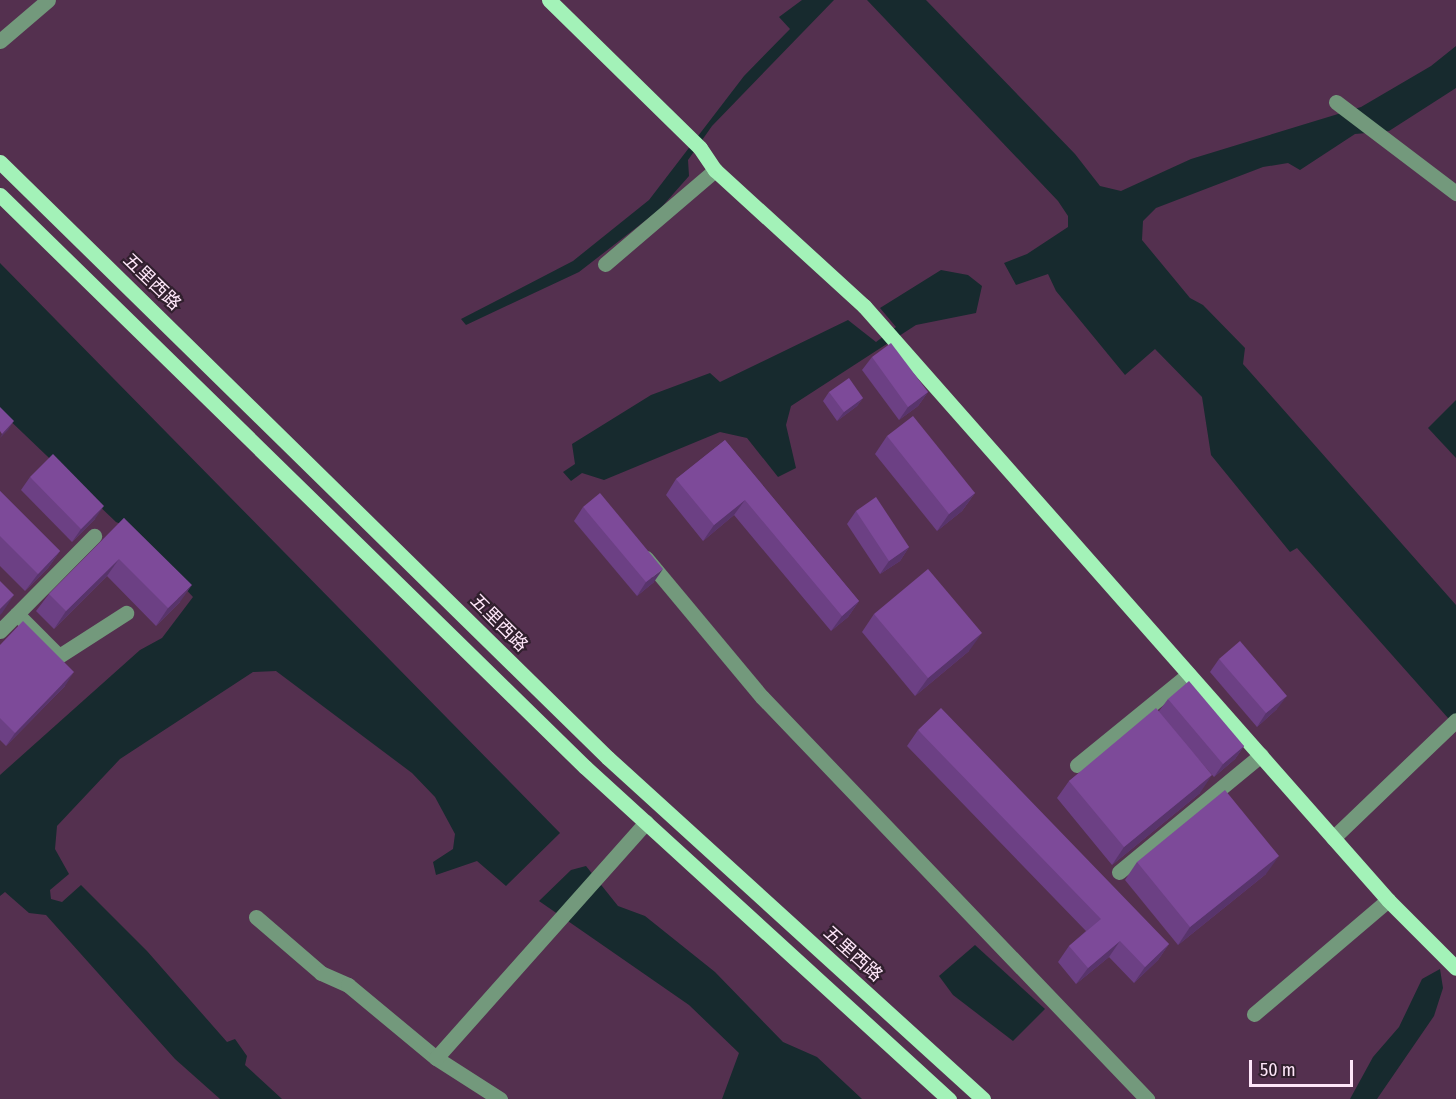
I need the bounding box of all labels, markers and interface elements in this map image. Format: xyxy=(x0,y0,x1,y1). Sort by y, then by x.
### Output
street label: 五里西路 xyxy=(119,249,185,315)
street label: 五里西路 xyxy=(466,590,532,656)
street label: 五里西路 xyxy=(819,922,887,986)
scale bar xyxy=(1252,1048,1356,1086)
text: 50 m xyxy=(1260,1059,1296,1081)

